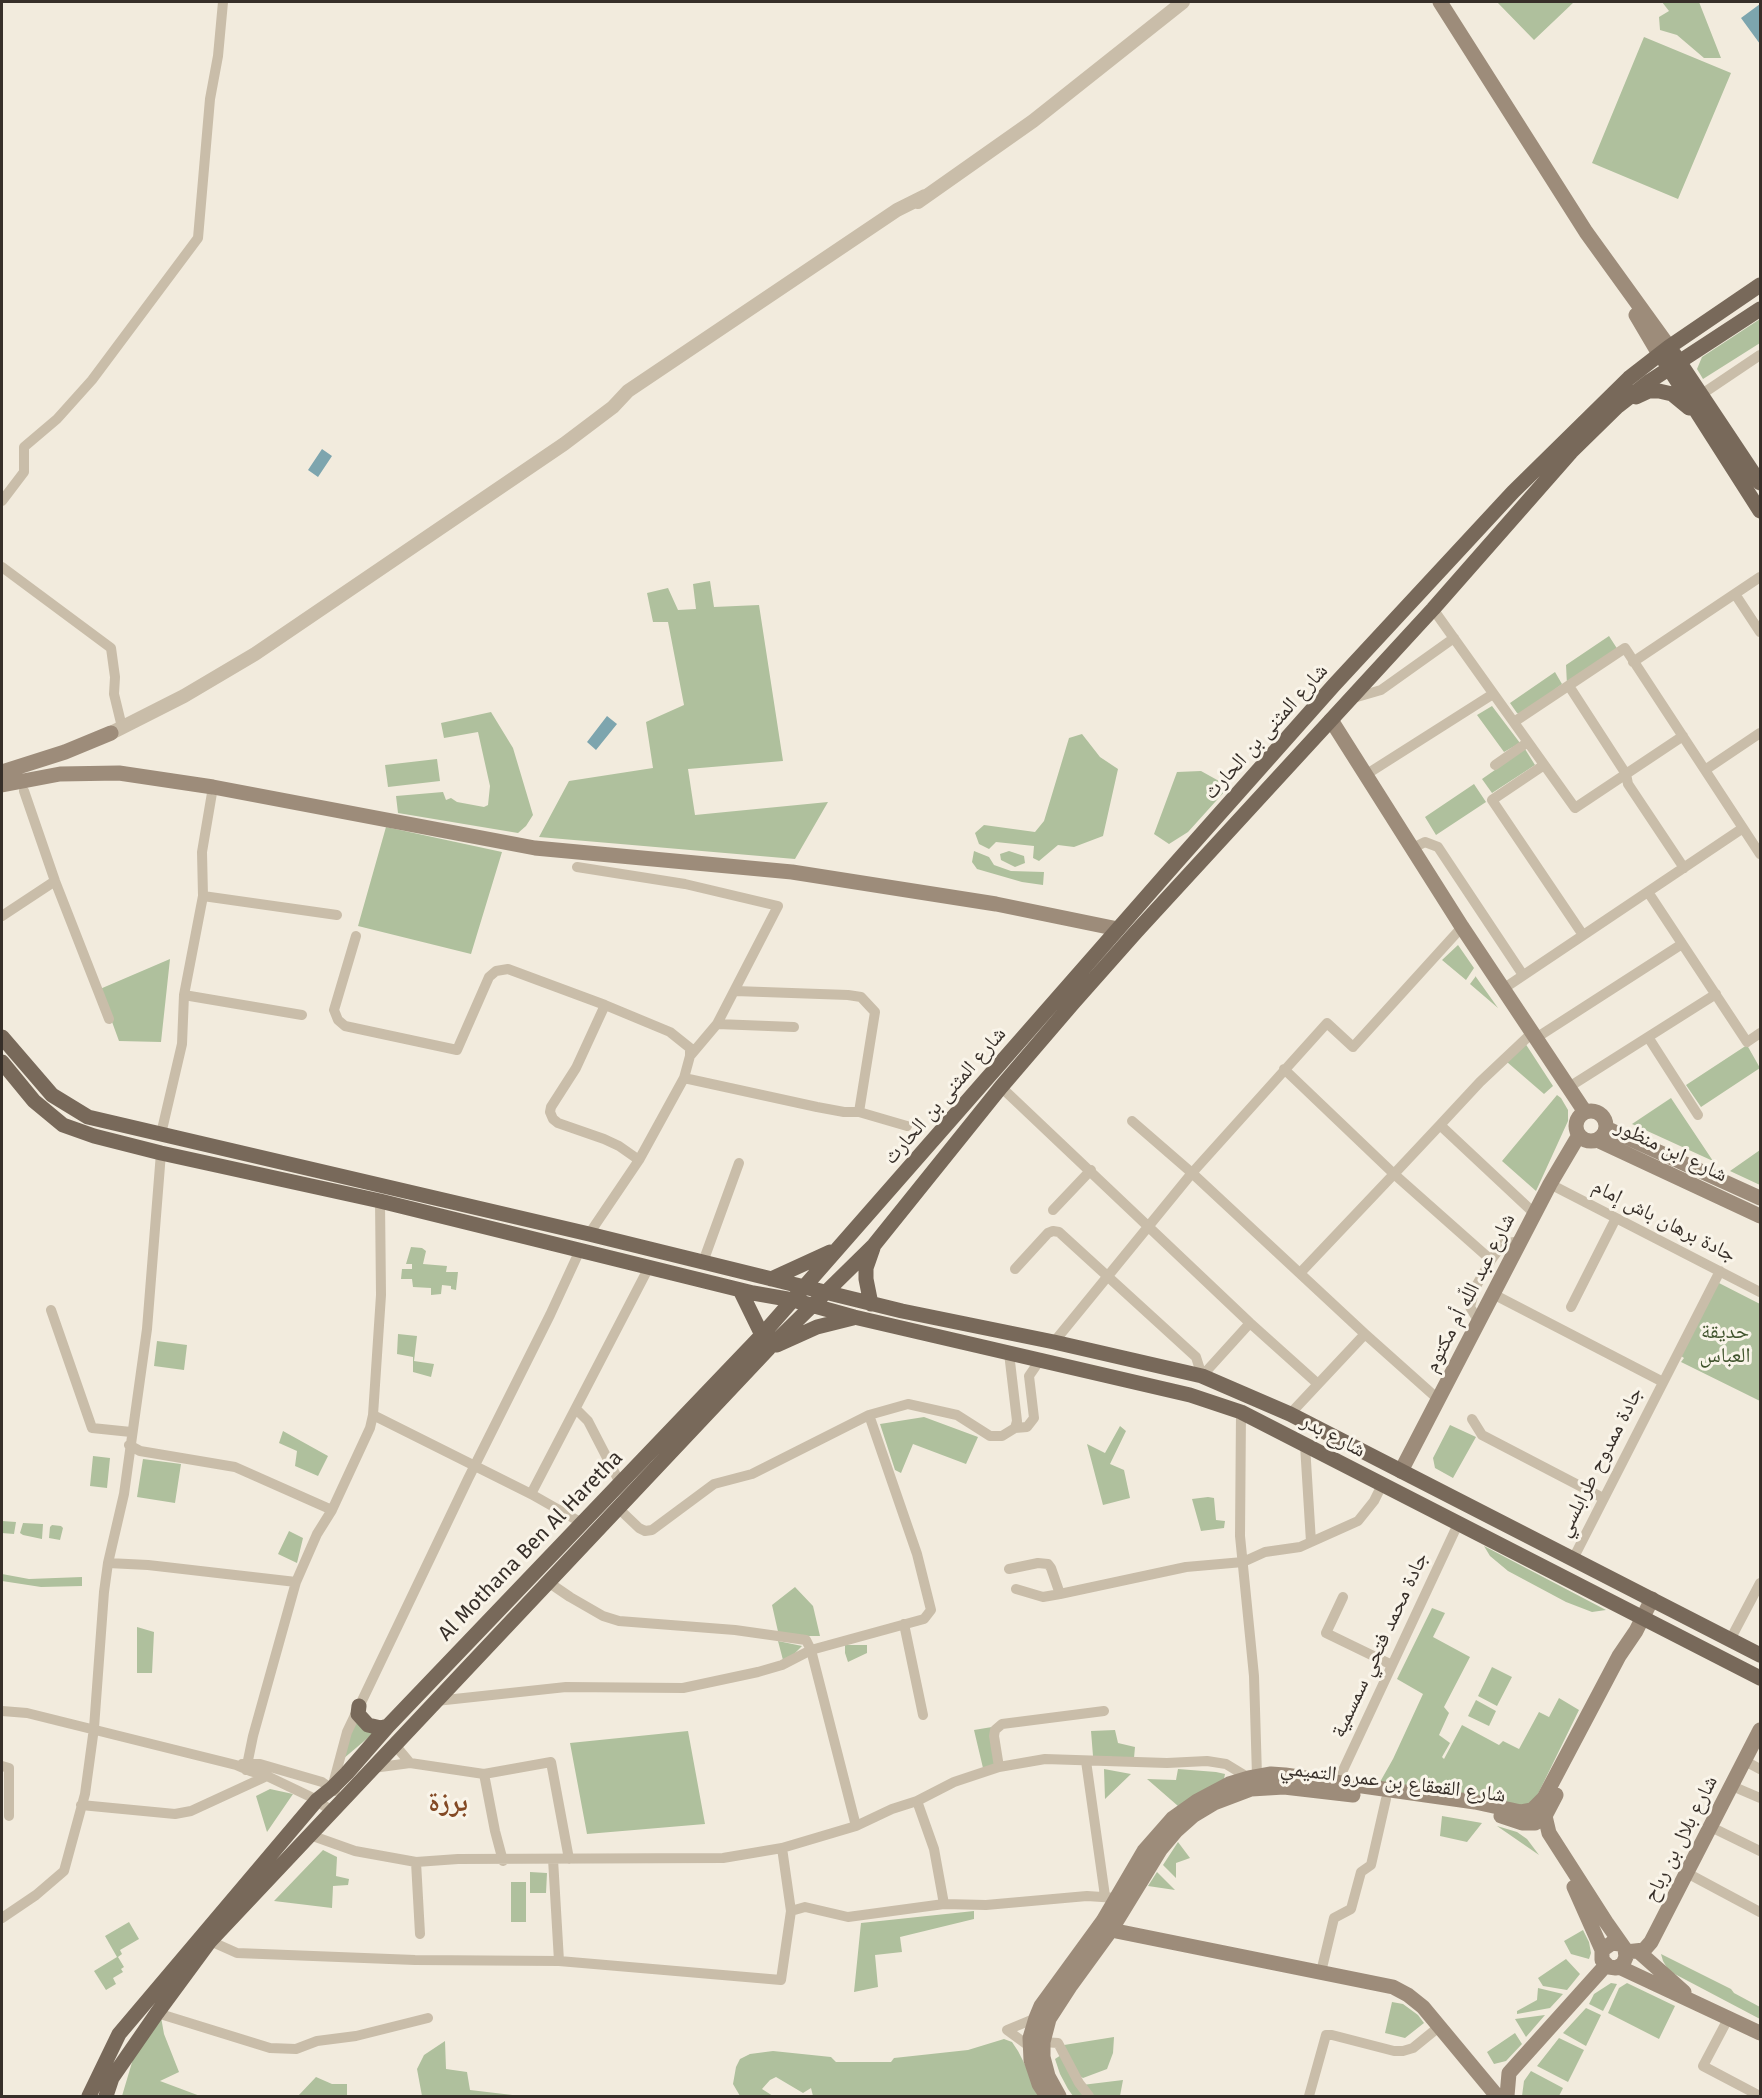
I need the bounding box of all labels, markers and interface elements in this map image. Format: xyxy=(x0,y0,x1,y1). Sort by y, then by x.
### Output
street label: شارع المثنى بن الحارث xyxy=(1198,659,1334,805)
street label: شارع المثنى بن الحارث xyxy=(878,1022,1012,1170)
street label: شارع ابن منظور xyxy=(1611,1114,1731,1188)
street label: جادة برهان باش إمام xyxy=(1588,1174,1740,1268)
street label: شارع عبد اللّه أم مكتوم xyxy=(1419,1209,1521,1377)
park label: حديقة العباس xyxy=(1700,1319,1750,1369)
street label: جادة ممدوح طرابلسي xyxy=(1551,1383,1649,1541)
street label: شارع بدر xyxy=(1296,1409,1370,1463)
street label: Al Mothana Ben Al Haretha xyxy=(433,1446,629,1646)
street label: جادة محمد فتحي سمسمية xyxy=(1326,1548,1434,1742)
street label: شارع القعقاع بن عمرو التميمي xyxy=(1279,1756,1507,1808)
street label: شارع بلال بن رباح xyxy=(1638,1772,1724,1906)
district label: برزة xyxy=(428,1787,468,1819)

